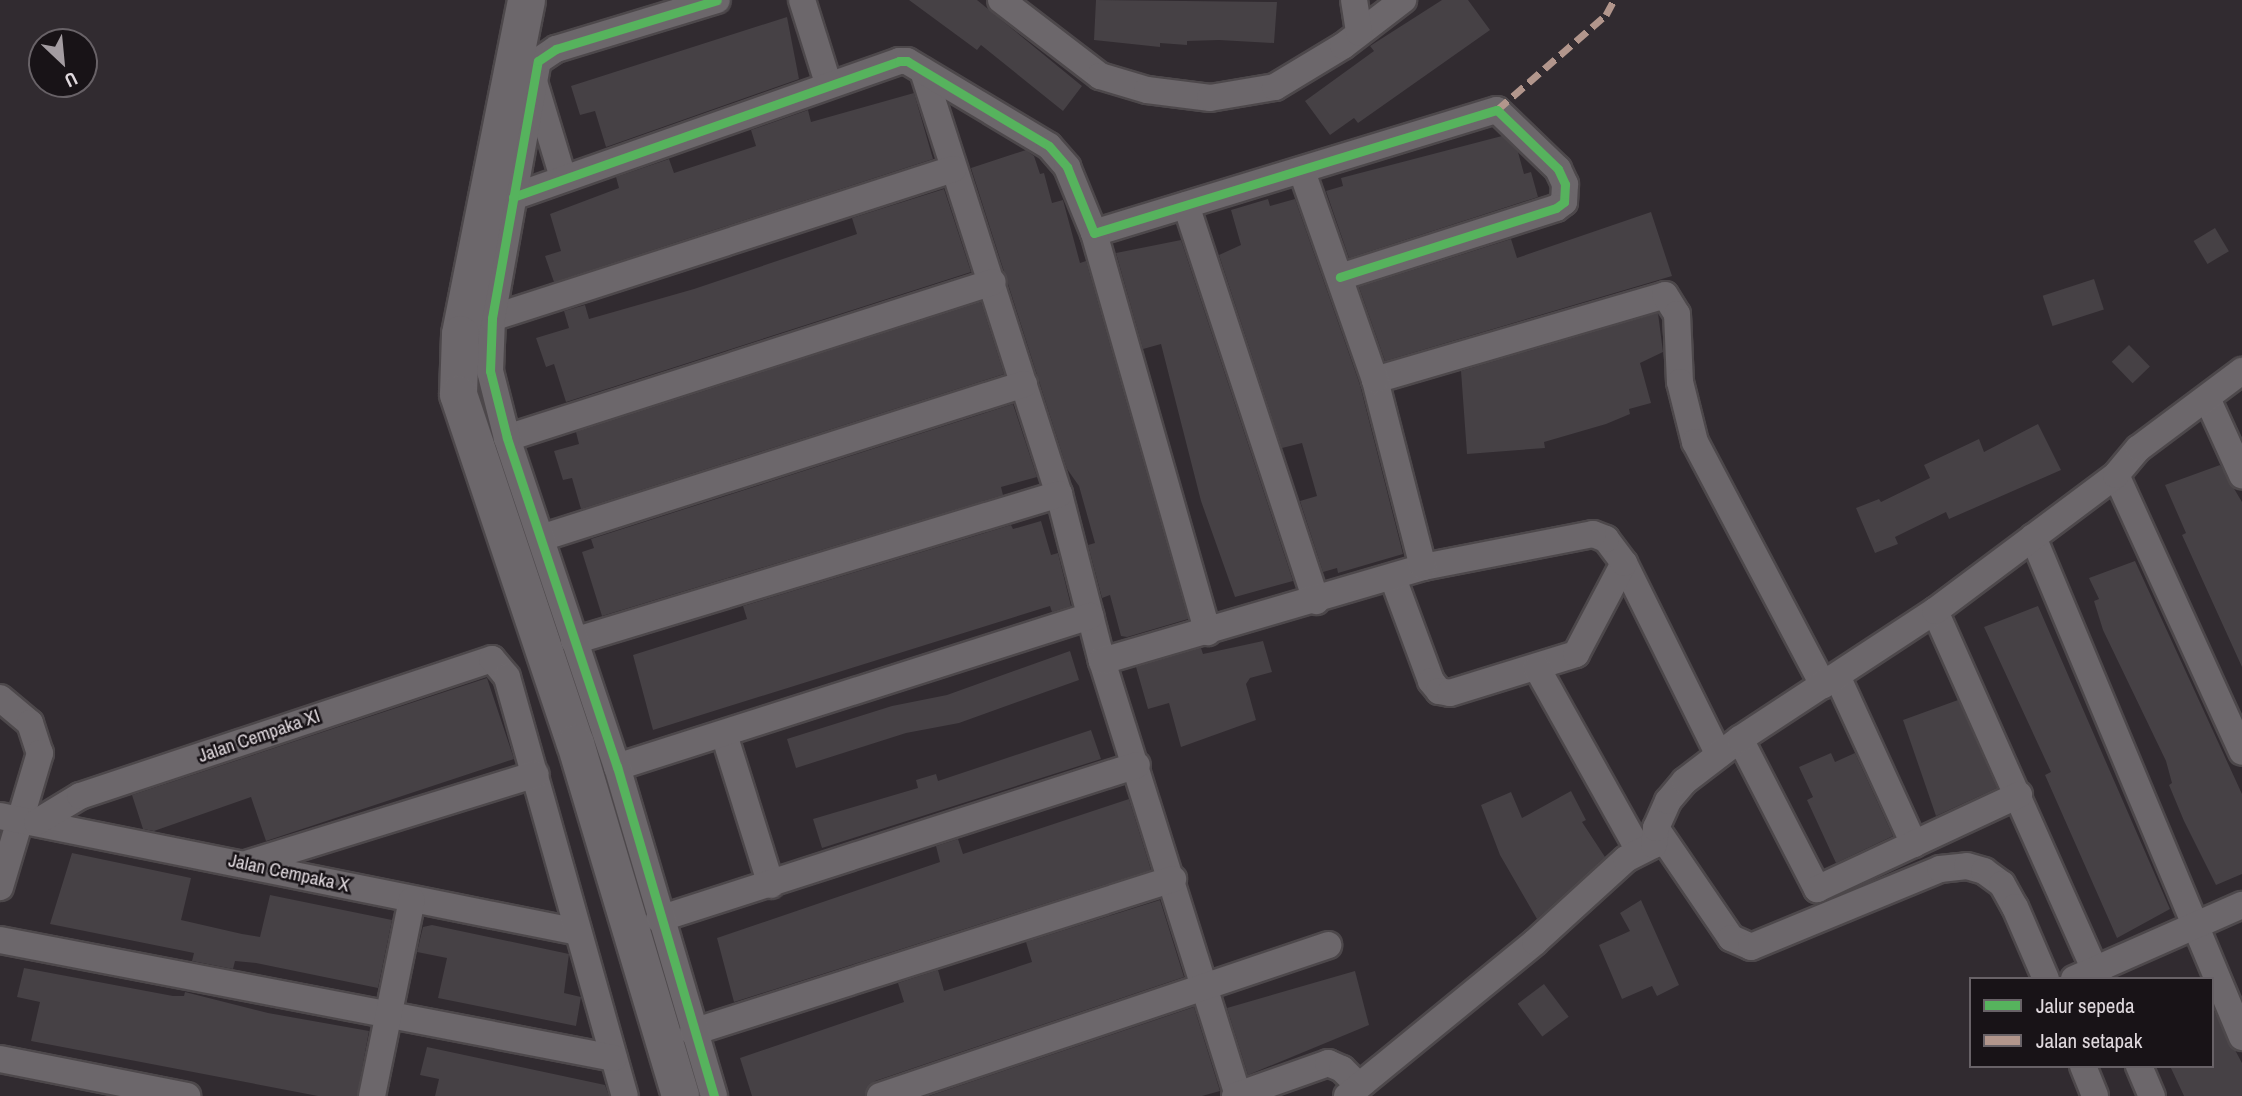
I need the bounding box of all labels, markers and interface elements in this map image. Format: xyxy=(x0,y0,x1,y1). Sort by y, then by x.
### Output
north arrow xyxy=(28,28,98,98)
text: U xyxy=(61,66,82,94)
street label: Jalan Cempaka XI xyxy=(195,704,323,768)
street label: Jalan Cempaka X xyxy=(226,849,352,897)
legend xyxy=(1969,977,2214,1068)
text: Jalur sepeda xyxy=(2036,991,2135,1020)
text: Jalan setapak xyxy=(2036,1026,2142,1055)

